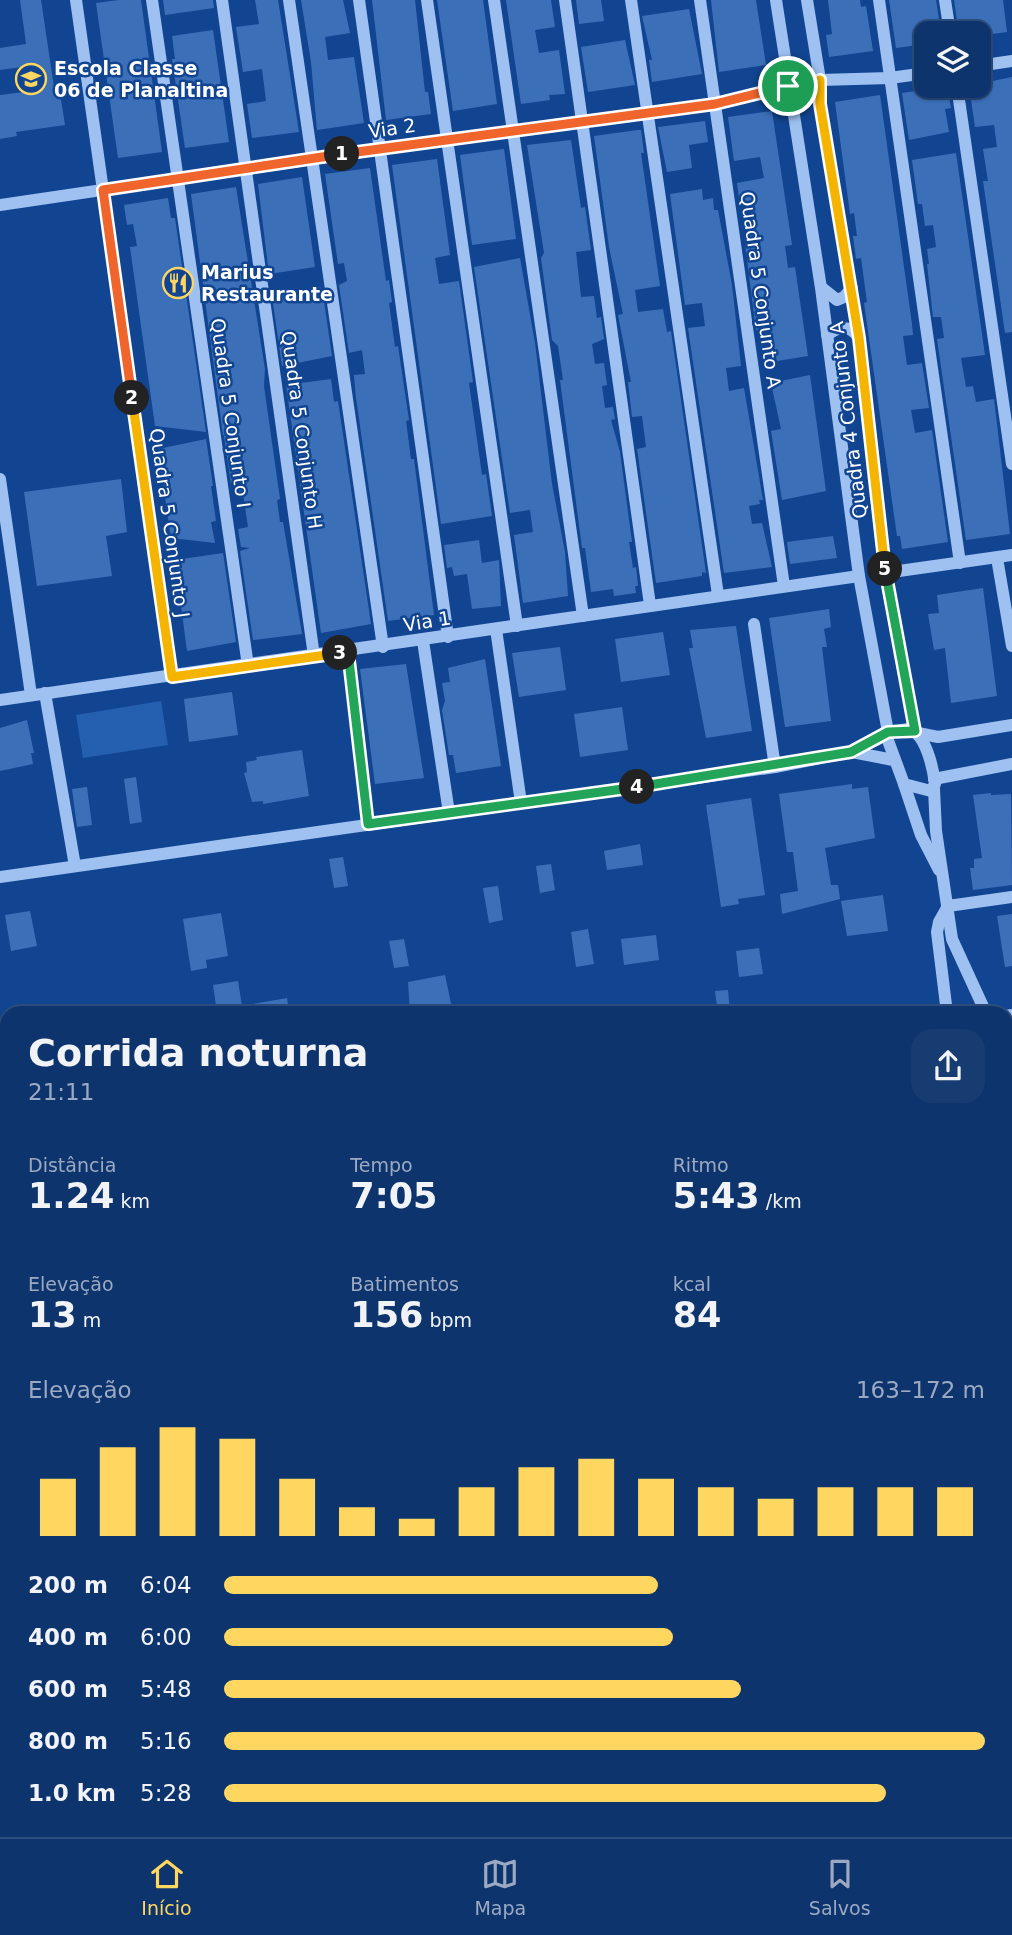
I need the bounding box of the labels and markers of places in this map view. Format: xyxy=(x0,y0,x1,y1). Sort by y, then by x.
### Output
pin xyxy=(758,56,818,116)
place label: Escola Classe 06 de Planaltina xyxy=(54,57,228,101)
school or university icon: Escola Classe 06 de Planaltina xyxy=(14,62,48,96)
pin: 1 xyxy=(324,136,360,172)
place label: Marius Restaurante xyxy=(201,261,333,305)
restaurant icon: Marius Restaurante xyxy=(161,266,195,300)
pin: 2 xyxy=(114,380,150,416)
pin: 5 xyxy=(868,552,903,586)
pin: 3 xyxy=(322,636,358,670)
pin: 4 xyxy=(620,770,654,804)

